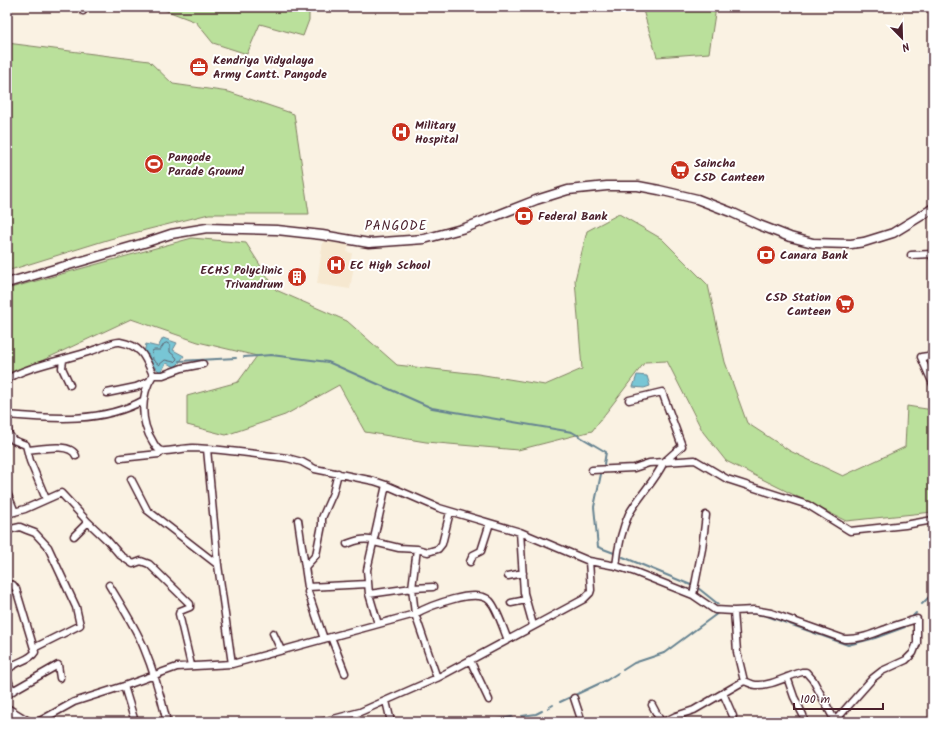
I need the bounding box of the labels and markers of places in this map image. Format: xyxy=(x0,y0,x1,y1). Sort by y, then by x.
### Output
place label: Kendriya Vidyalaya Army Cantt. Pangode xyxy=(213,51,327,84)
office icon: Kendriya Vidyalaya Army Cantt. Pangode xyxy=(188,56,210,78)
place label: Military Hospital xyxy=(415,116,459,149)
hospital icon: Military Hospital xyxy=(390,121,412,143)
place label: Pangode Parade Ground xyxy=(168,148,245,181)
sports icon: Pangode Parade Ground xyxy=(143,153,165,175)
place label: Saincha CSD Canteen xyxy=(694,154,765,187)
supermarket icon: Saincha CSD Canteen xyxy=(669,159,691,181)
bank icon: Federal Bank xyxy=(513,205,535,227)
place label: Federal Bank xyxy=(538,207,608,226)
bank icon: Canara Bank xyxy=(755,244,777,266)
place label: Canara Bank xyxy=(780,246,849,265)
hospital icon: EC High School xyxy=(325,254,347,276)
place label: EC High School xyxy=(350,256,431,275)
place label: ECHS Polyclinic Trivandrum xyxy=(201,261,283,294)
building icon: ECHS Polyclinic Trivandrum xyxy=(286,266,308,288)
place label: CSD Station Canteen xyxy=(766,288,831,321)
supermarket icon: CSD Station Canteen xyxy=(834,293,856,315)

